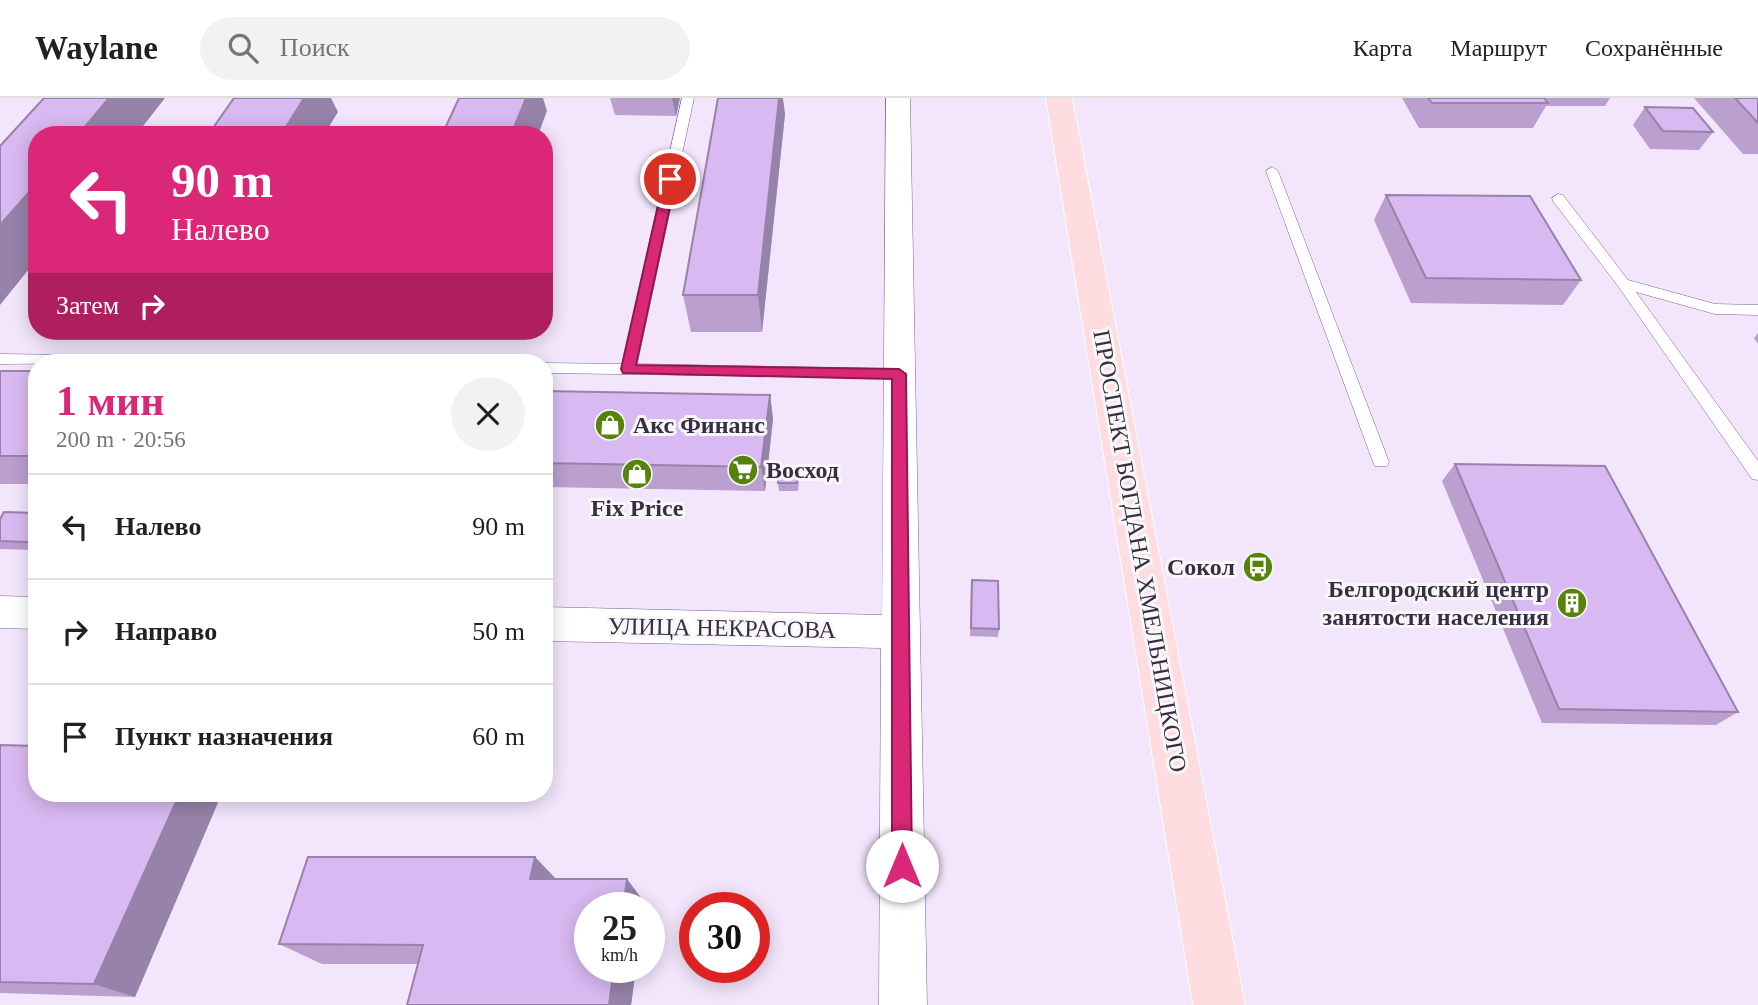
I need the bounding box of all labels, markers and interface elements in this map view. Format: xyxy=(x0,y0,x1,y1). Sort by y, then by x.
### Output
search box xyxy=(200,17,690,80)
icon: search xyxy=(224,29,262,67)
text: Waylane xyxy=(35,30,158,66)
text: Поиск xyxy=(280,33,350,62)
text: Карта xyxy=(1353,35,1412,61)
text: Маршрут xyxy=(1450,35,1547,61)
text: Сохранённые xyxy=(1585,35,1723,61)
pin xyxy=(640,149,700,209)
text: 90 m xyxy=(171,153,273,208)
icon: left xyxy=(56,154,147,245)
icon: arrive xyxy=(651,160,689,198)
text: Налево xyxy=(171,211,270,247)
icon: right xyxy=(133,287,171,325)
text: Затем xyxy=(56,291,119,320)
street label: ПРОСПЕКТ БОГДАНА ХМЕЛЬНИЦКОГО xyxy=(1088,328,1192,774)
button: close xyxy=(451,377,525,451)
text: 1 мин xyxy=(56,378,165,424)
shop icon: Акс Финанс xyxy=(593,408,627,442)
place label: Акс Финанс xyxy=(633,412,765,438)
text: 200 m · 20:56 xyxy=(56,427,186,452)
supermarket icon: Восход xyxy=(726,453,760,487)
shop icon: Fix Price xyxy=(620,457,654,491)
place label: Восход xyxy=(766,457,839,483)
place label: Fix Price xyxy=(591,495,684,521)
icon: left xyxy=(56,508,94,546)
text: Налево xyxy=(115,512,201,541)
text: 90 m xyxy=(472,512,525,541)
bus stop icon: Сокол xyxy=(1241,550,1275,584)
place label: Сокол xyxy=(1167,554,1235,580)
place label: Белгородский центр занятости населения xyxy=(1323,576,1549,630)
building icon: Белгородский центр занятости населения xyxy=(1555,586,1589,620)
icon: right xyxy=(56,613,94,651)
street label: УЛИЦА НЕКРАСОВА xyxy=(608,613,837,643)
text: Направо xyxy=(115,617,217,646)
text: 50 m xyxy=(472,617,525,646)
icon: arrive xyxy=(56,718,94,756)
text: Пункт назначения xyxy=(115,722,333,751)
text: 60 m xyxy=(472,722,525,751)
position arrow xyxy=(865,829,939,903)
speed limit sign: 30 xyxy=(679,892,770,983)
text: 25 xyxy=(602,909,637,948)
text: km/h xyxy=(601,945,638,965)

